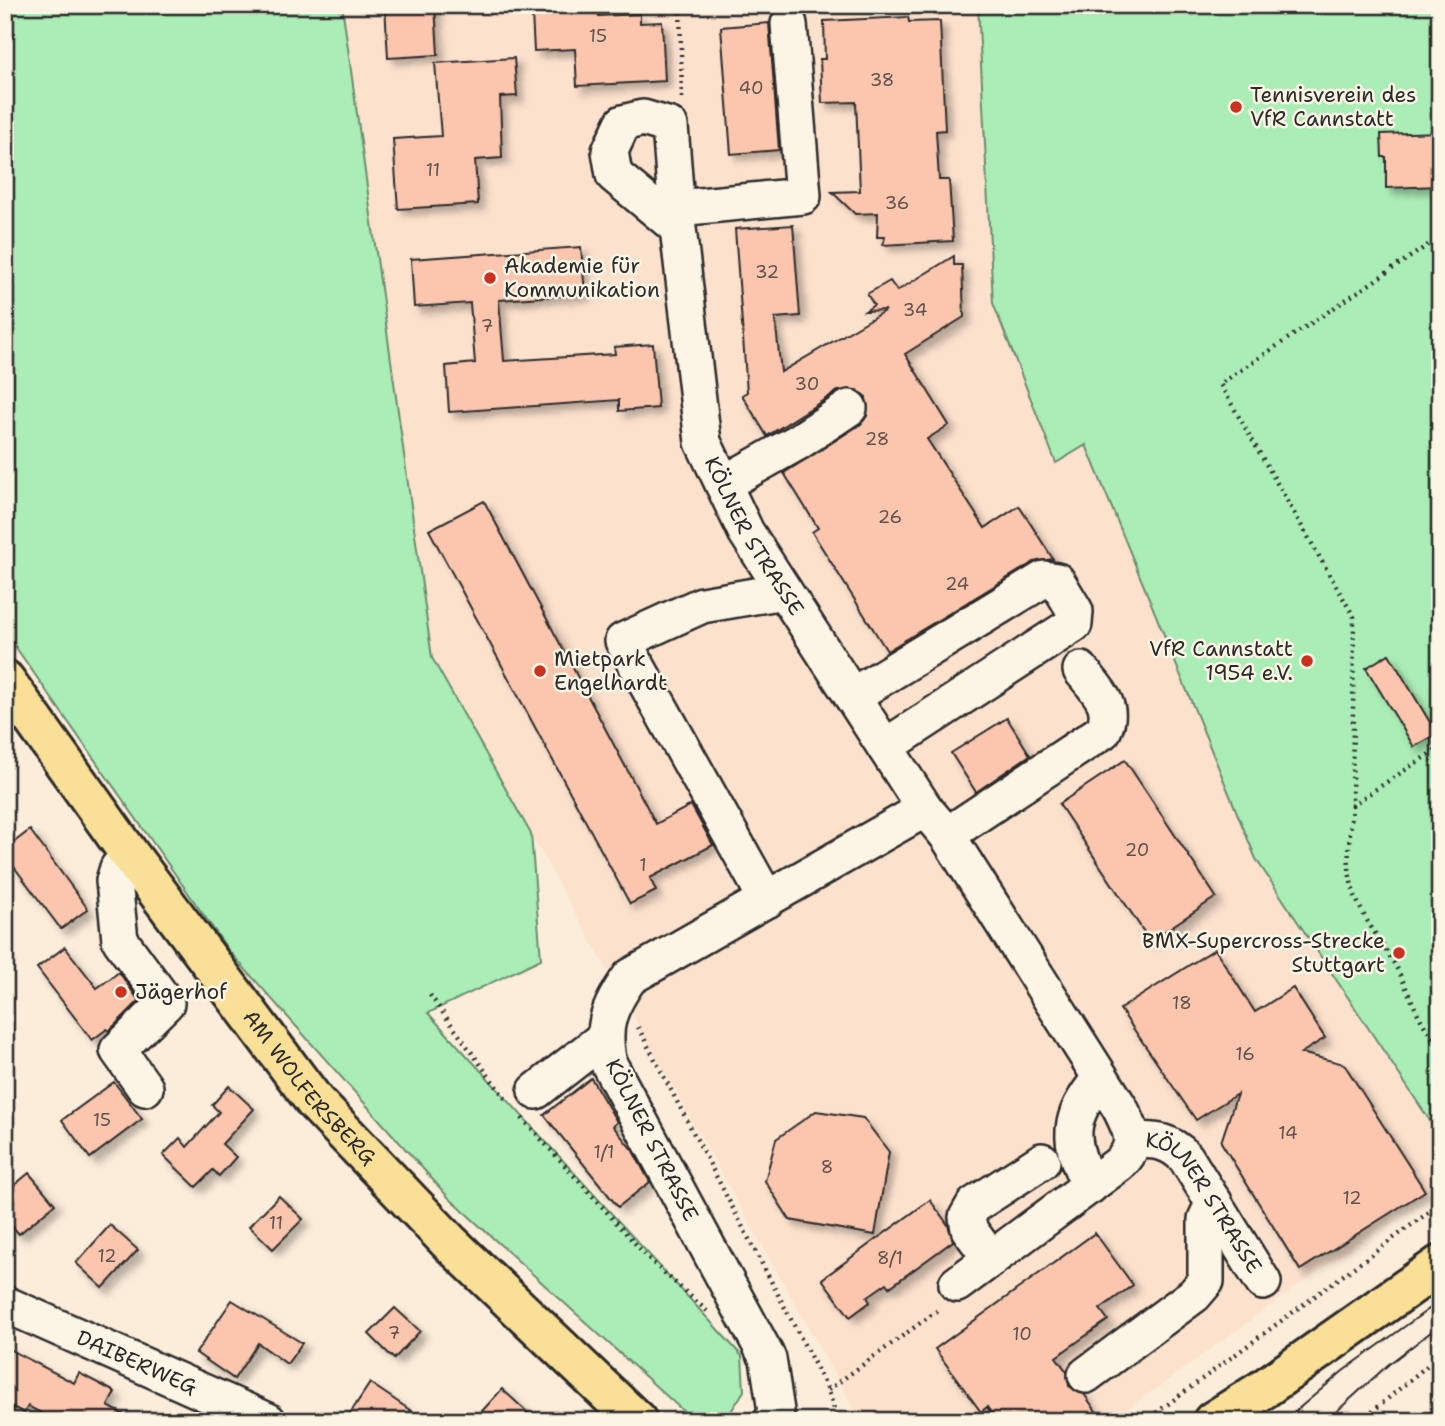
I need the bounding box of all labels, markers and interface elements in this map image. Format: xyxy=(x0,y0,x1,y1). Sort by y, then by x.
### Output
house number: 15 xyxy=(589,24,607,48)
house number: 38 xyxy=(870,68,894,92)
house number: 40 xyxy=(738,76,764,100)
place label: Tennisverein des VfR Cannstatt xyxy=(1250,81,1416,133)
marker: Tennisverein des VfR Cannstatt xyxy=(1228,99,1244,115)
house number: 11 xyxy=(426,158,440,182)
house number: 36 xyxy=(885,191,909,215)
place label: Akademie für Kommunikation xyxy=(504,252,660,304)
house number: 32 xyxy=(755,260,779,284)
marker: Akademie für Kommunikation xyxy=(482,270,498,286)
house number: 34 xyxy=(903,298,927,322)
house number: 7 xyxy=(481,314,493,338)
house number: 30 xyxy=(795,372,819,396)
house number: 28 xyxy=(865,427,889,451)
street label: KÖLNER STRASSE xyxy=(698,452,810,621)
house number: 26 xyxy=(878,505,902,529)
house number: 24 xyxy=(945,572,969,596)
place label: VfR Cannstatt 1954 e.V. xyxy=(1149,635,1293,687)
place label: Mietpark Engelhardt xyxy=(554,645,667,697)
marker: VfR Cannstatt 1954 e.V. xyxy=(1299,653,1315,669)
marker: Mietpark Engelhardt xyxy=(532,663,548,679)
house number: 20 xyxy=(1125,838,1149,862)
house number: 1 xyxy=(639,853,647,877)
place label: BMX-Supercross-Strecke Stuttgart xyxy=(1142,927,1385,979)
marker: BMX-Supercross-Strecke Stuttgart xyxy=(1391,945,1407,961)
place label: Jägerhof xyxy=(135,978,227,1006)
marker: Jägerhof xyxy=(113,984,129,1000)
house number: 18 xyxy=(1172,991,1192,1015)
street label: AM WOLFERSBERG xyxy=(237,1004,382,1171)
house number: 16 xyxy=(1235,1042,1255,1066)
street label: KÖLNER STRASSE xyxy=(599,1054,705,1226)
house number: 15 xyxy=(93,1108,111,1132)
house number: 14 xyxy=(1278,1121,1298,1145)
street label: KÖLNER STRASSE xyxy=(1144,1126,1268,1279)
house number: 1/1 xyxy=(594,1140,614,1164)
house number: 8 xyxy=(821,1155,833,1179)
house number: 12 xyxy=(1342,1186,1362,1210)
house number: 11 xyxy=(269,1211,283,1235)
house number: 12 xyxy=(97,1244,117,1268)
house number: 8/1 xyxy=(877,1246,903,1270)
house number: 7 xyxy=(388,1321,400,1345)
house number: 10 xyxy=(1012,1322,1032,1346)
street label: DAIBERWEG xyxy=(72,1324,201,1402)

